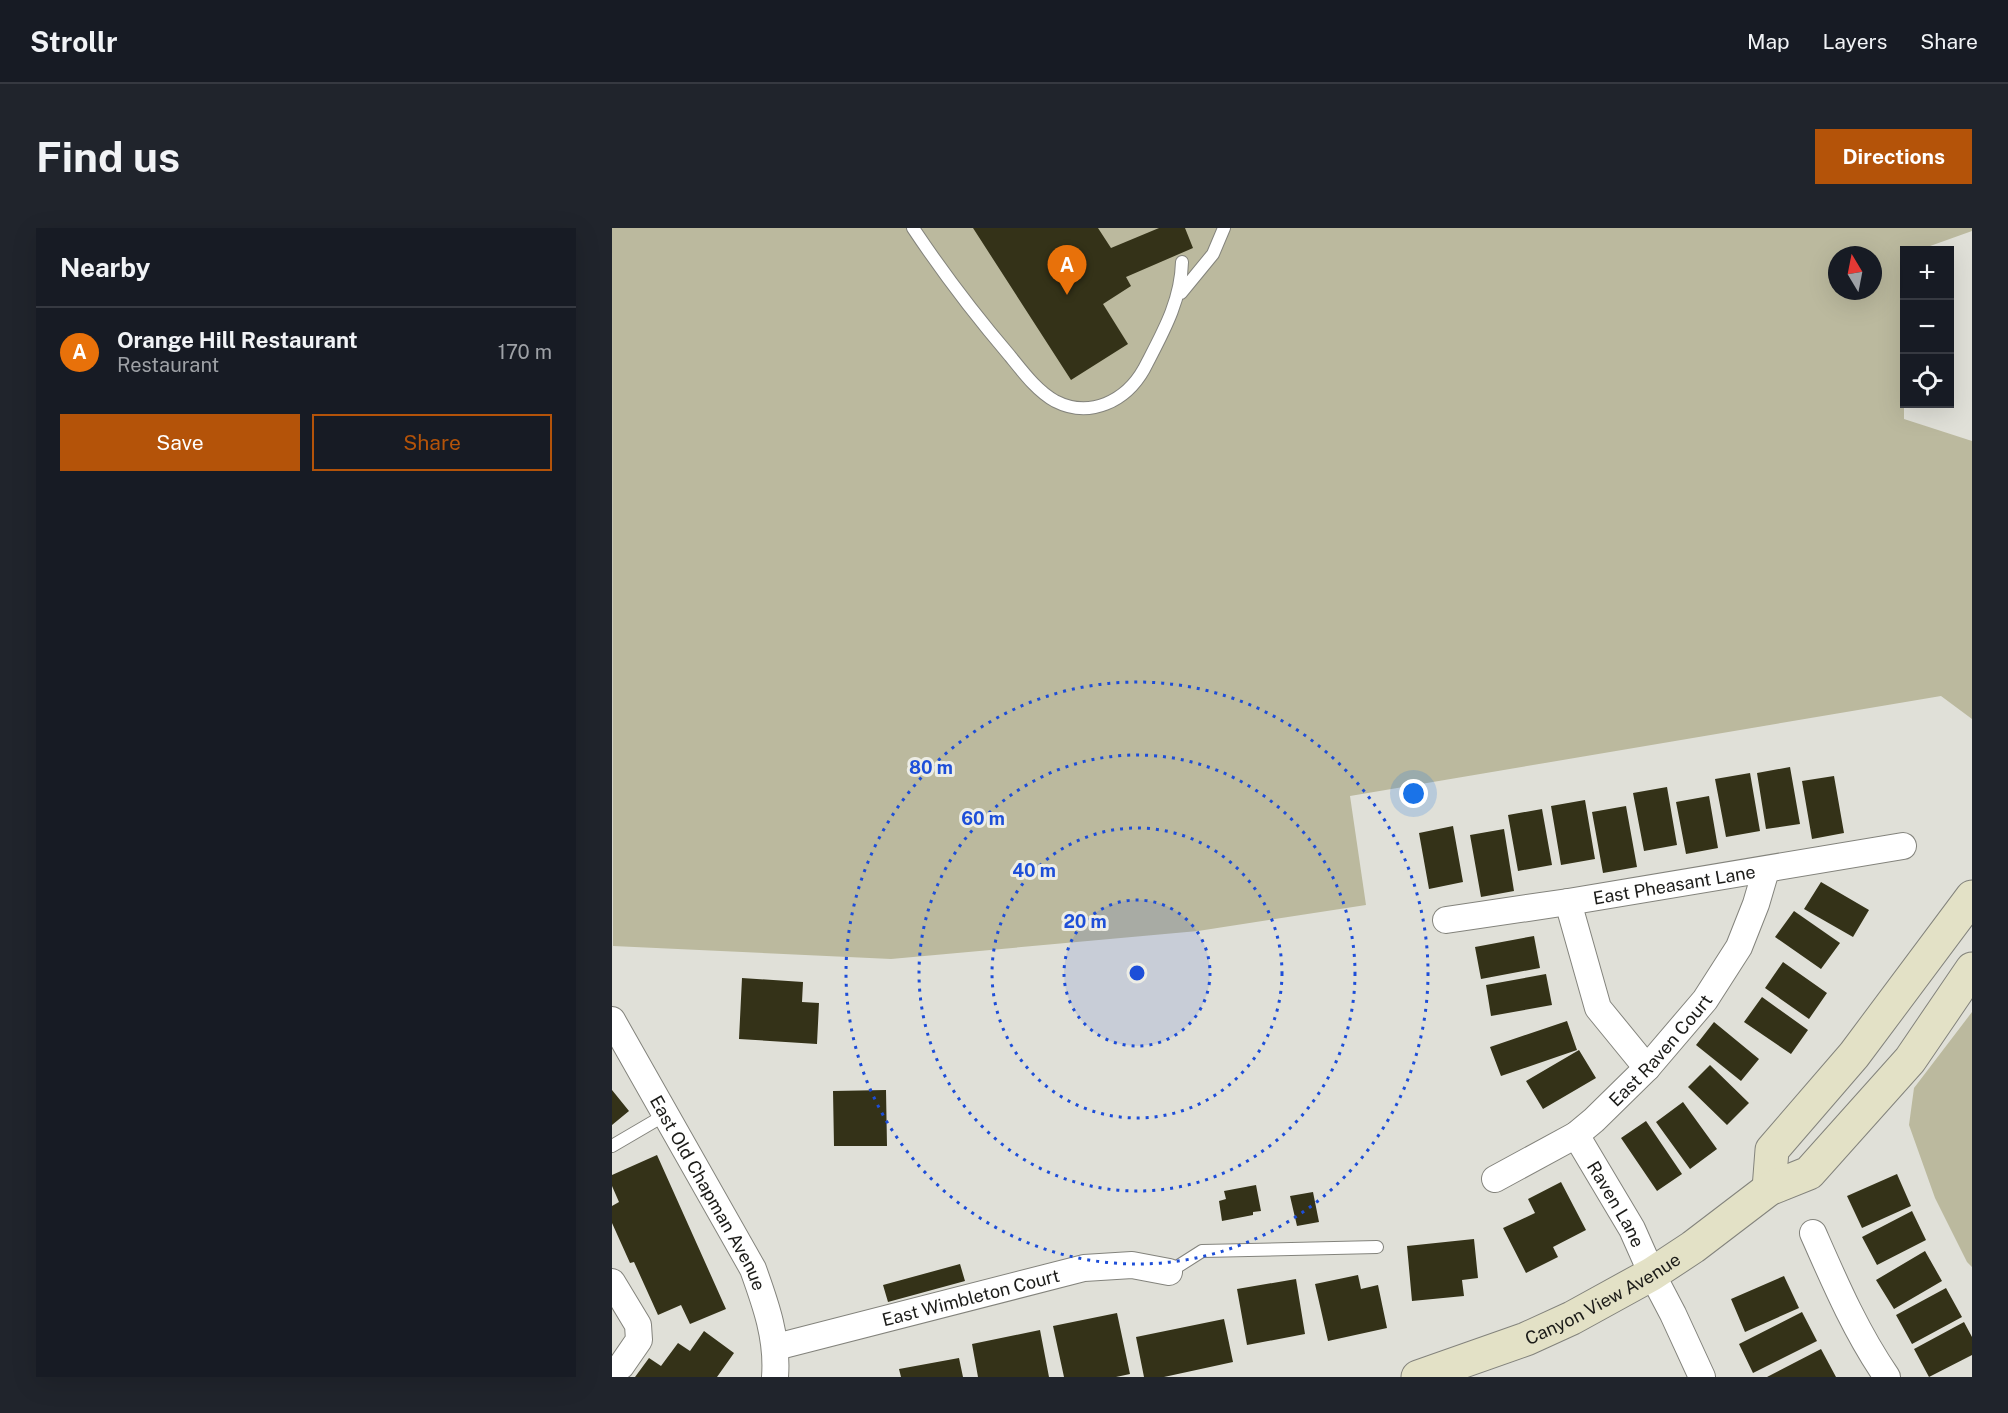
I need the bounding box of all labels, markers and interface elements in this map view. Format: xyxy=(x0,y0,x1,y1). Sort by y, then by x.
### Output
text: Strollr xyxy=(30,25,118,58)
text: Map xyxy=(1747,29,1790,54)
text: Layers xyxy=(1823,29,1887,54)
text: Share xyxy=(1920,29,1978,54)
button: Directions xyxy=(1815,129,1972,184)
text: Find us xyxy=(36,132,180,181)
pin: A xyxy=(1048,245,1086,295)
north arrow xyxy=(1828,246,1882,300)
map controls xyxy=(1900,246,1954,408)
button: + xyxy=(1900,246,1954,300)
text: Nearby xyxy=(60,252,150,283)
button: − xyxy=(1900,300,1954,354)
text: Orange Hill Restaurant xyxy=(117,327,358,353)
text: A xyxy=(72,340,87,364)
text: 170 m xyxy=(498,340,552,364)
text: Restaurant xyxy=(117,353,219,377)
button: locate xyxy=(1900,354,1954,408)
button: Save xyxy=(60,414,300,471)
button: Share xyxy=(312,414,552,471)
text: 80 m xyxy=(909,757,953,778)
your location xyxy=(1399,779,1428,808)
text: 60 m xyxy=(961,808,1005,829)
text: 40 m xyxy=(1012,860,1056,881)
street label: East Pheasant Lane xyxy=(1591,860,1757,908)
text: 20 m xyxy=(1063,911,1107,932)
centre of rings xyxy=(1127,963,1147,983)
street label: East Raven Court xyxy=(1604,990,1716,1110)
street label: East Old Chapman Avenue xyxy=(646,1091,770,1293)
street label: Raven Lane xyxy=(1583,1157,1649,1250)
street label: Canyon View Avenue xyxy=(1522,1248,1684,1349)
street label: East Wimbleton Court xyxy=(880,1264,1062,1330)

